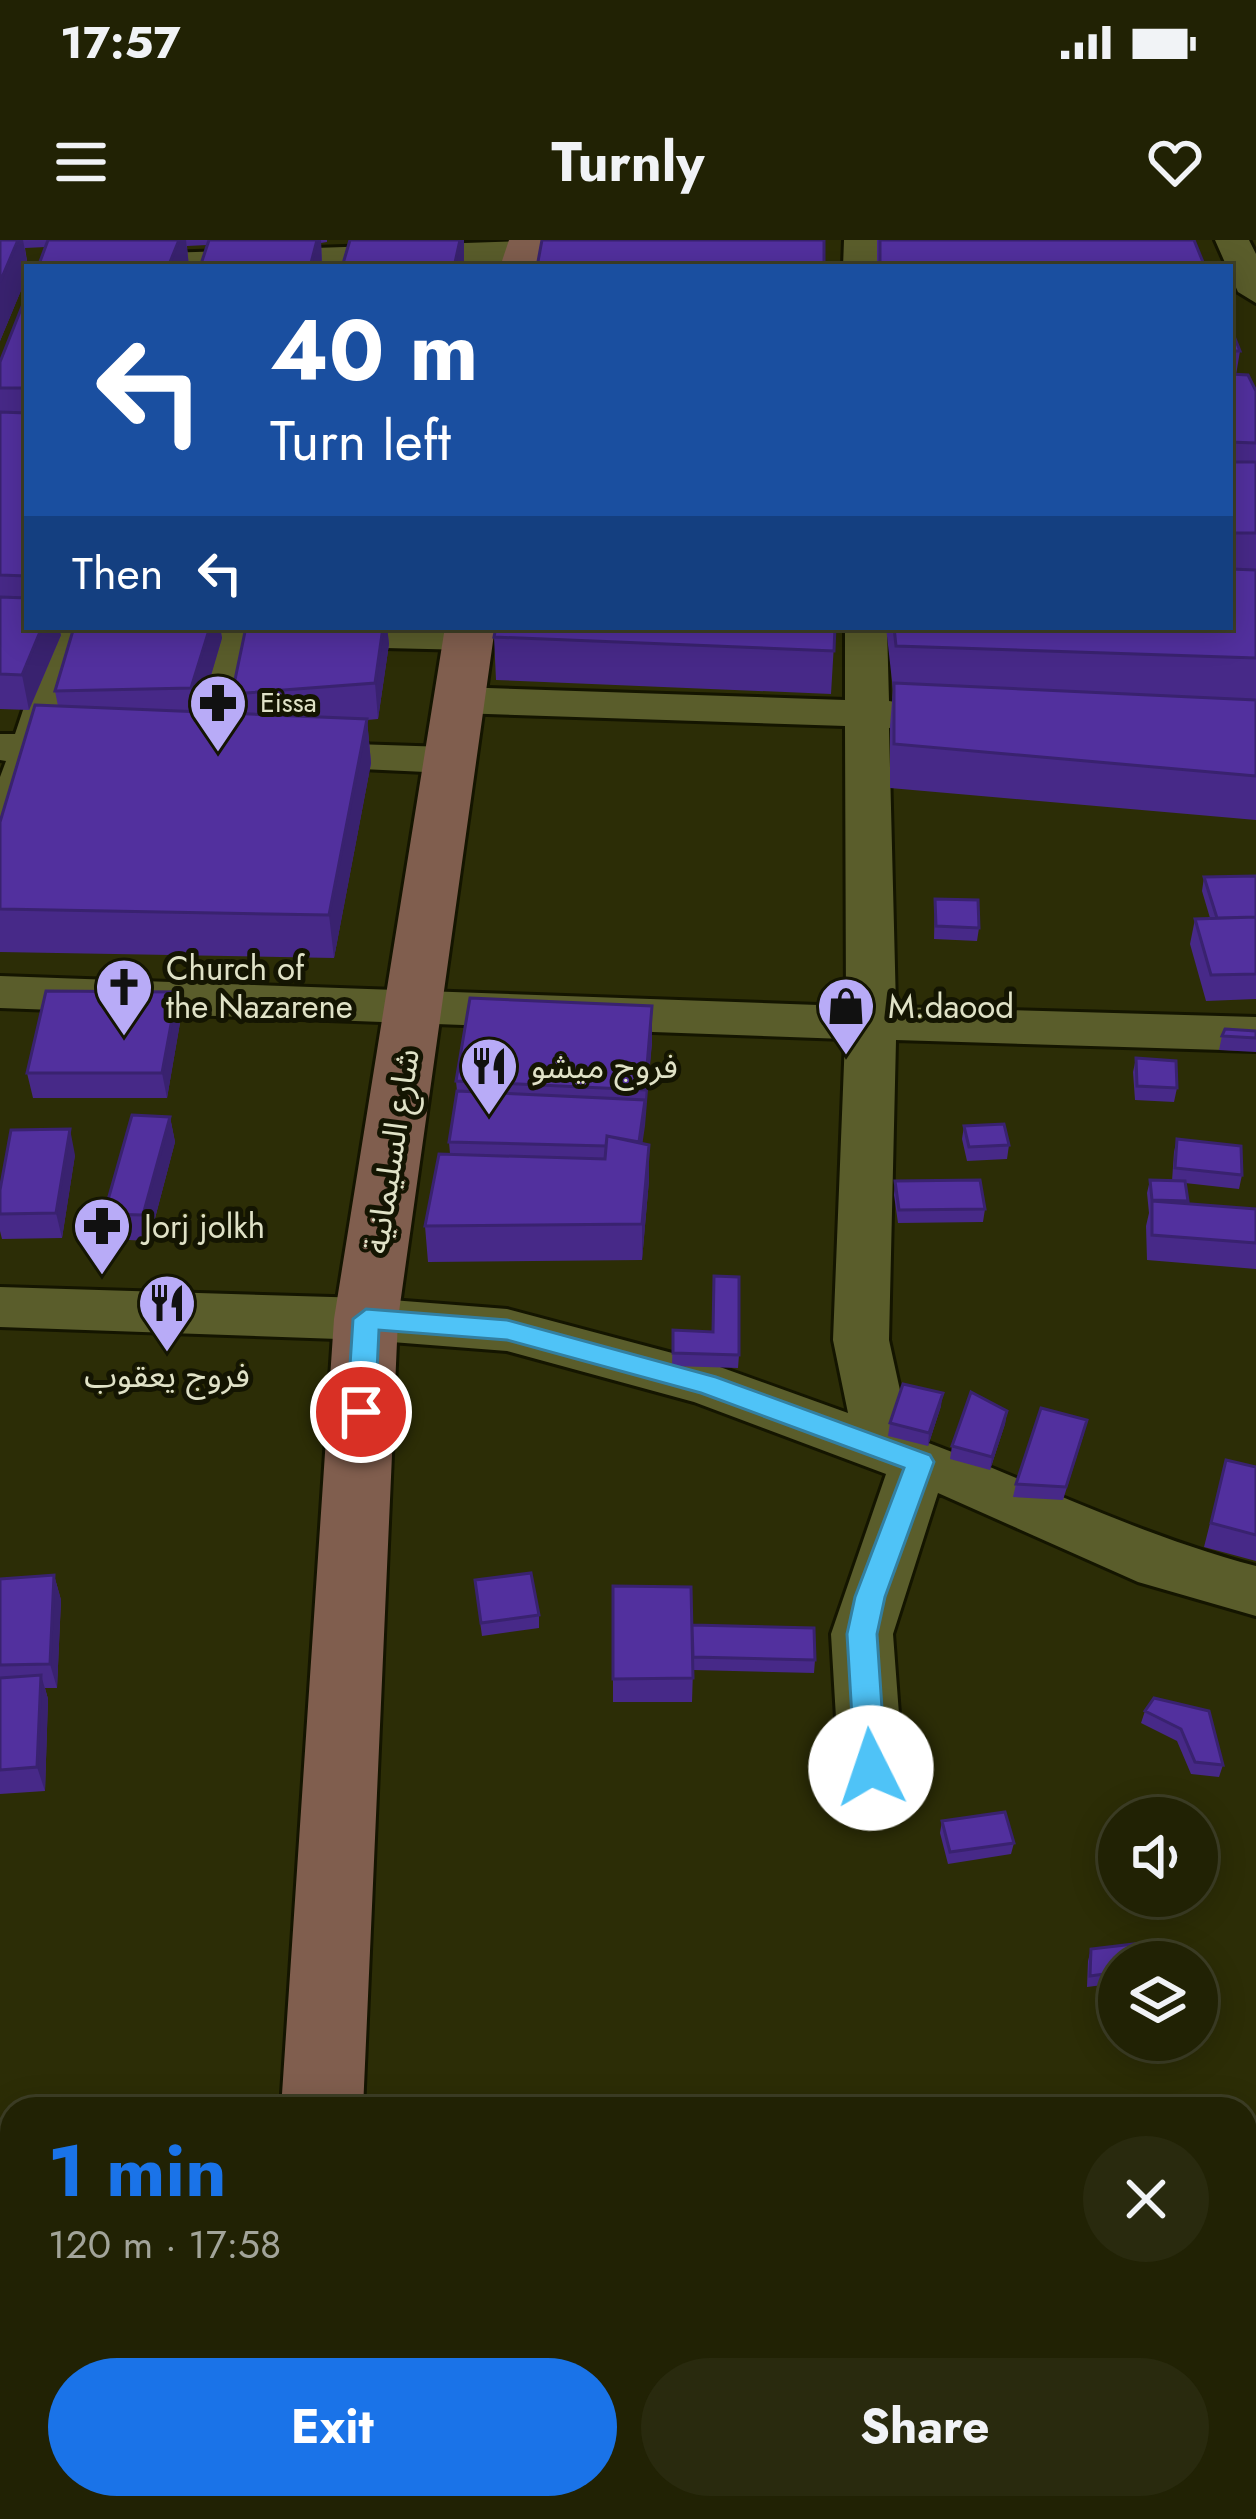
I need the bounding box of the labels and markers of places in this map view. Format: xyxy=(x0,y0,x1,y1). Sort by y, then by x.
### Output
pharmacy icon: Eissa xyxy=(187,672,249,754)
place label: Eissa xyxy=(260,683,317,722)
place label: Church of the Nazarene xyxy=(166,945,353,1030)
church icon: Church of the Nazarene xyxy=(93,956,155,1038)
shop icon: M.daood xyxy=(815,975,877,1057)
place label: M.daood xyxy=(888,983,1014,1030)
restaurant icon: فروج ميشو xyxy=(458,1035,520,1117)
place label: فروج ميشو xyxy=(531,1043,678,1091)
pharmacy icon: Jorj jolkh xyxy=(71,1195,133,1277)
place label: Jorj jolkh xyxy=(140,1203,265,1250)
restaurant icon: فروج يعقوب xyxy=(136,1272,198,1354)
place label: فروج يعقوب xyxy=(84,1352,250,1400)
pin xyxy=(310,1361,412,1463)

